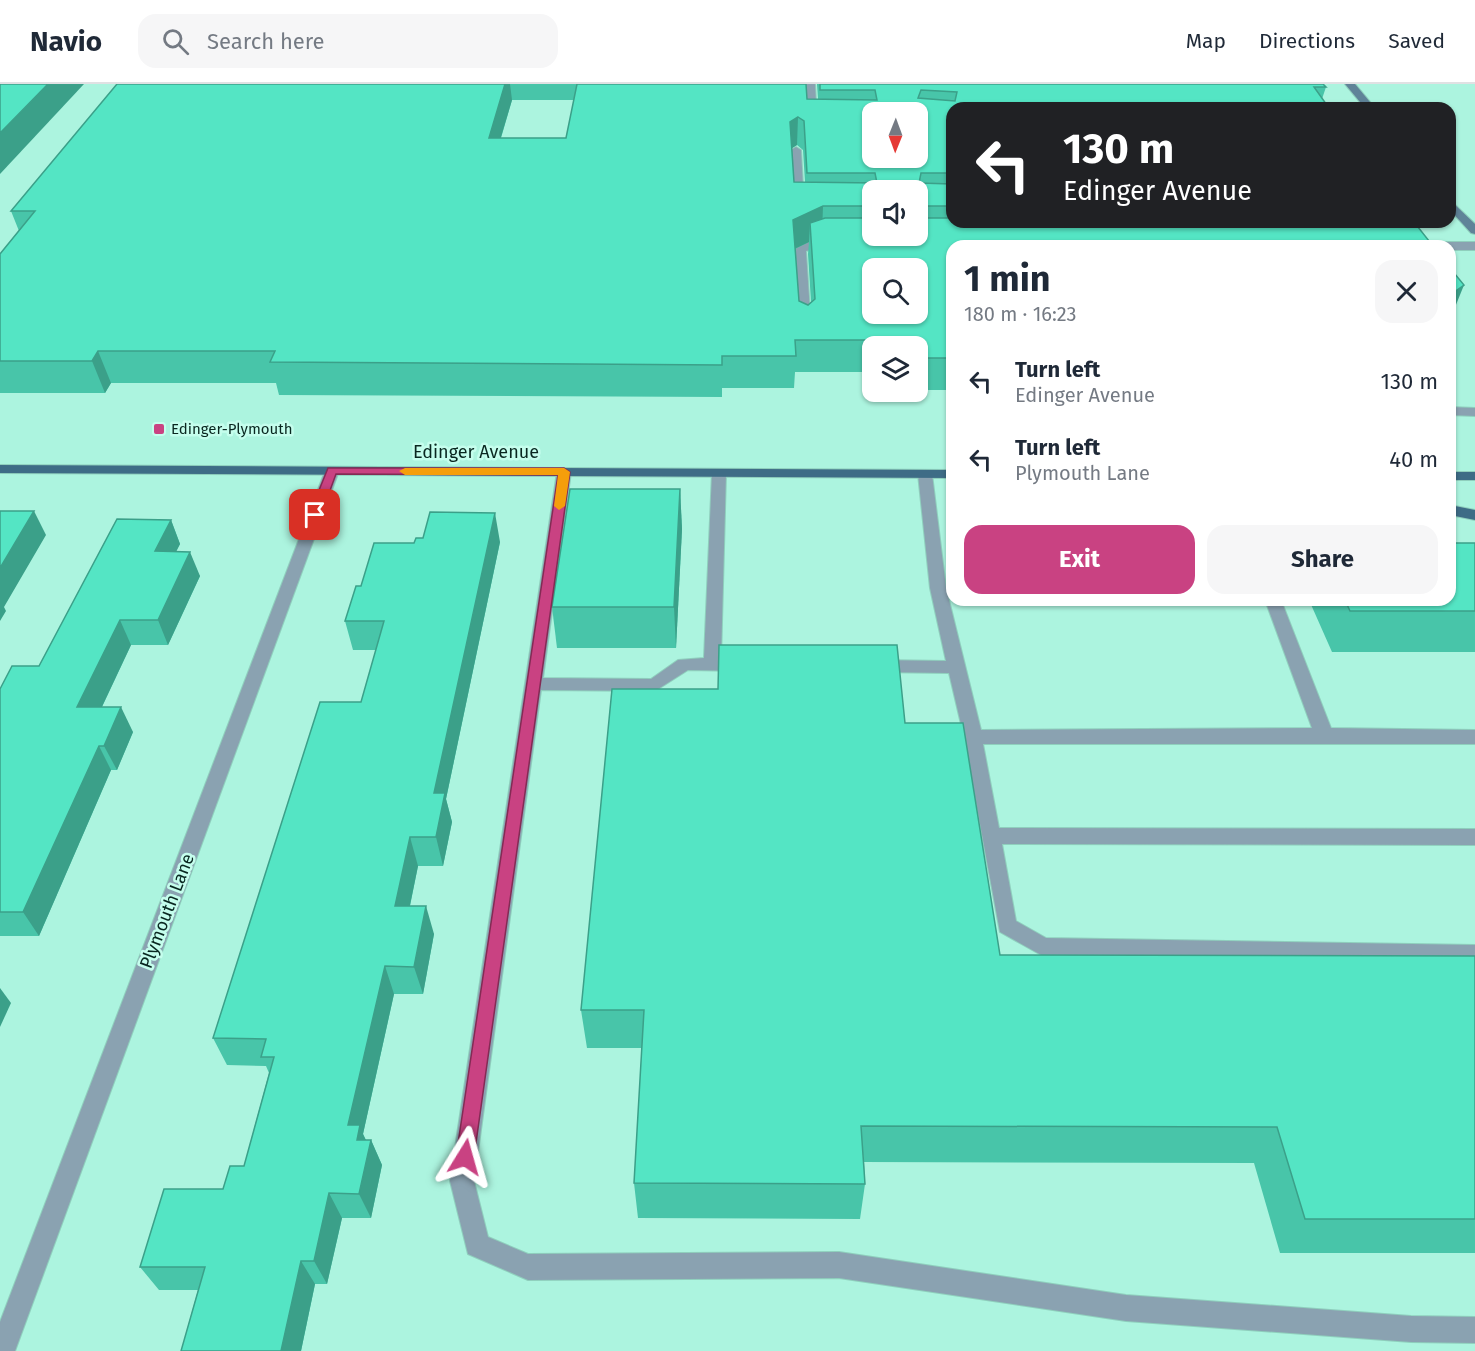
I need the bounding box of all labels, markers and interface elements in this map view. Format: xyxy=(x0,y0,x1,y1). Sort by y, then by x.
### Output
search box xyxy=(138,14,558,68)
text: Navio xyxy=(30,25,102,58)
icon: search xyxy=(159,25,192,58)
text: Search here xyxy=(207,28,325,55)
text: Map xyxy=(1186,28,1226,54)
text: Directions xyxy=(1259,28,1355,54)
text: Saved xyxy=(1388,28,1445,54)
north arrow xyxy=(862,102,928,168)
map controls xyxy=(862,102,928,402)
text: 130 m xyxy=(1063,124,1174,174)
icon: left xyxy=(964,126,1042,204)
text: Edinger Avenue xyxy=(1063,175,1252,207)
button: sound xyxy=(862,180,928,246)
text: 1 min xyxy=(964,257,1051,301)
button: search xyxy=(862,258,928,324)
button: close xyxy=(1375,260,1438,323)
text: 180 m · 16:23 xyxy=(964,302,1077,326)
button: layers xyxy=(862,336,928,402)
text: Turn left xyxy=(1015,356,1100,383)
icon: left xyxy=(964,365,997,398)
text: 130 m xyxy=(1381,368,1438,395)
text: Edinger Avenue xyxy=(1015,383,1155,407)
place label: Edinger-Plymouth xyxy=(171,420,293,438)
marker: Edinger-Plymouth xyxy=(152,422,166,436)
text: Turn left xyxy=(1015,434,1100,461)
street label: Edinger Avenue xyxy=(413,441,539,463)
icon: left xyxy=(964,443,997,476)
text: 40 m xyxy=(1389,446,1438,473)
text: Plymouth Lane xyxy=(1015,461,1150,485)
pin xyxy=(289,489,340,540)
icon: arrive xyxy=(298,498,331,531)
button: Exit xyxy=(964,525,1195,594)
button: Share xyxy=(1207,525,1438,594)
street label: Plymouth Lane xyxy=(135,850,199,972)
position arrow xyxy=(433,1125,497,1189)

